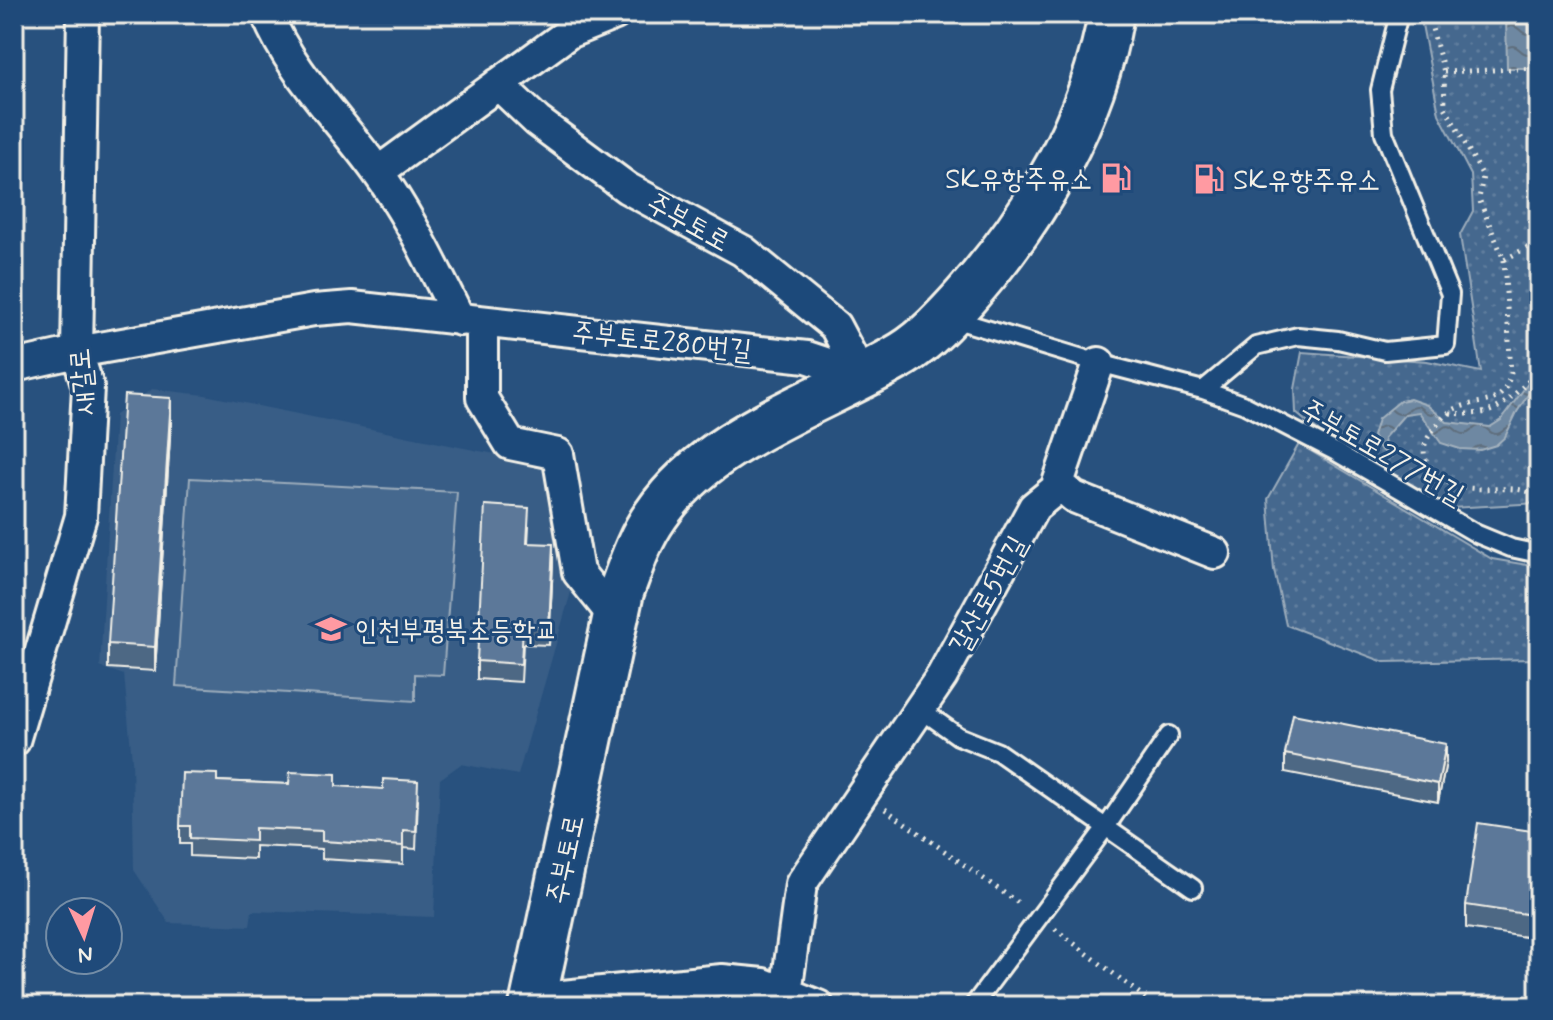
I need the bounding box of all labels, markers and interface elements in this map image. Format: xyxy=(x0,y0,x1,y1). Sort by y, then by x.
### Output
fuel station icon: SK유항주유소 xyxy=(1099,161,1133,195)
place label: SK유항주유소 xyxy=(945,162,1092,199)
fuel station icon: SK유향주유소 xyxy=(1192,162,1226,196)
place label: SK유향주유소 xyxy=(1233,163,1380,200)
street label: 주부토로 xyxy=(639,185,736,261)
street label: 주부토로280번길 xyxy=(570,315,753,370)
street label: 새갈로 xyxy=(62,347,105,417)
street label: 주부토로277번길 xyxy=(1293,391,1470,515)
street label: 갈산로5번길 xyxy=(942,530,1037,661)
school or university icon: 인천부평북초등학교 xyxy=(314,612,348,646)
place label: 인천부평북초등학교 xyxy=(355,613,558,650)
street label: 주부토로 xyxy=(539,812,594,907)
north arrow xyxy=(44,896,124,976)
text: N xyxy=(77,939,94,968)

